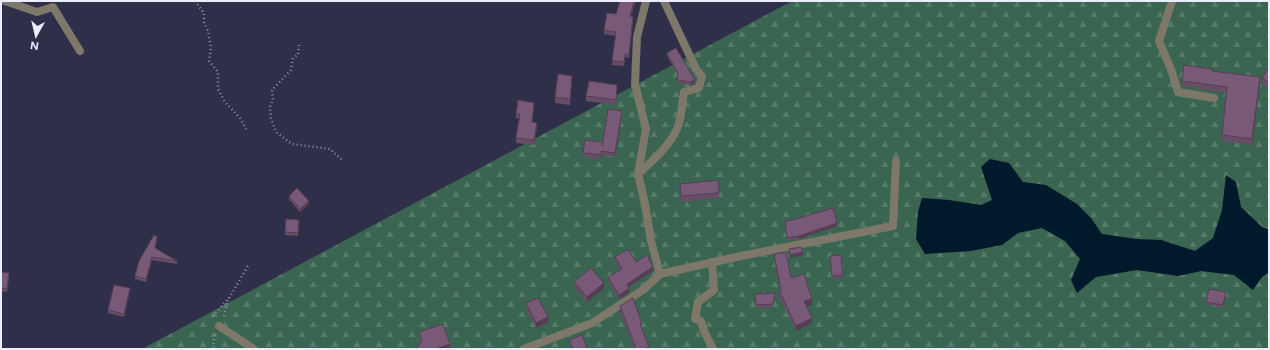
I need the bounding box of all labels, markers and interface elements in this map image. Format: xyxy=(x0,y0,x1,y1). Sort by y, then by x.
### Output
north arrow xyxy=(16,16,56,56)
text: N xyxy=(30,38,40,52)

